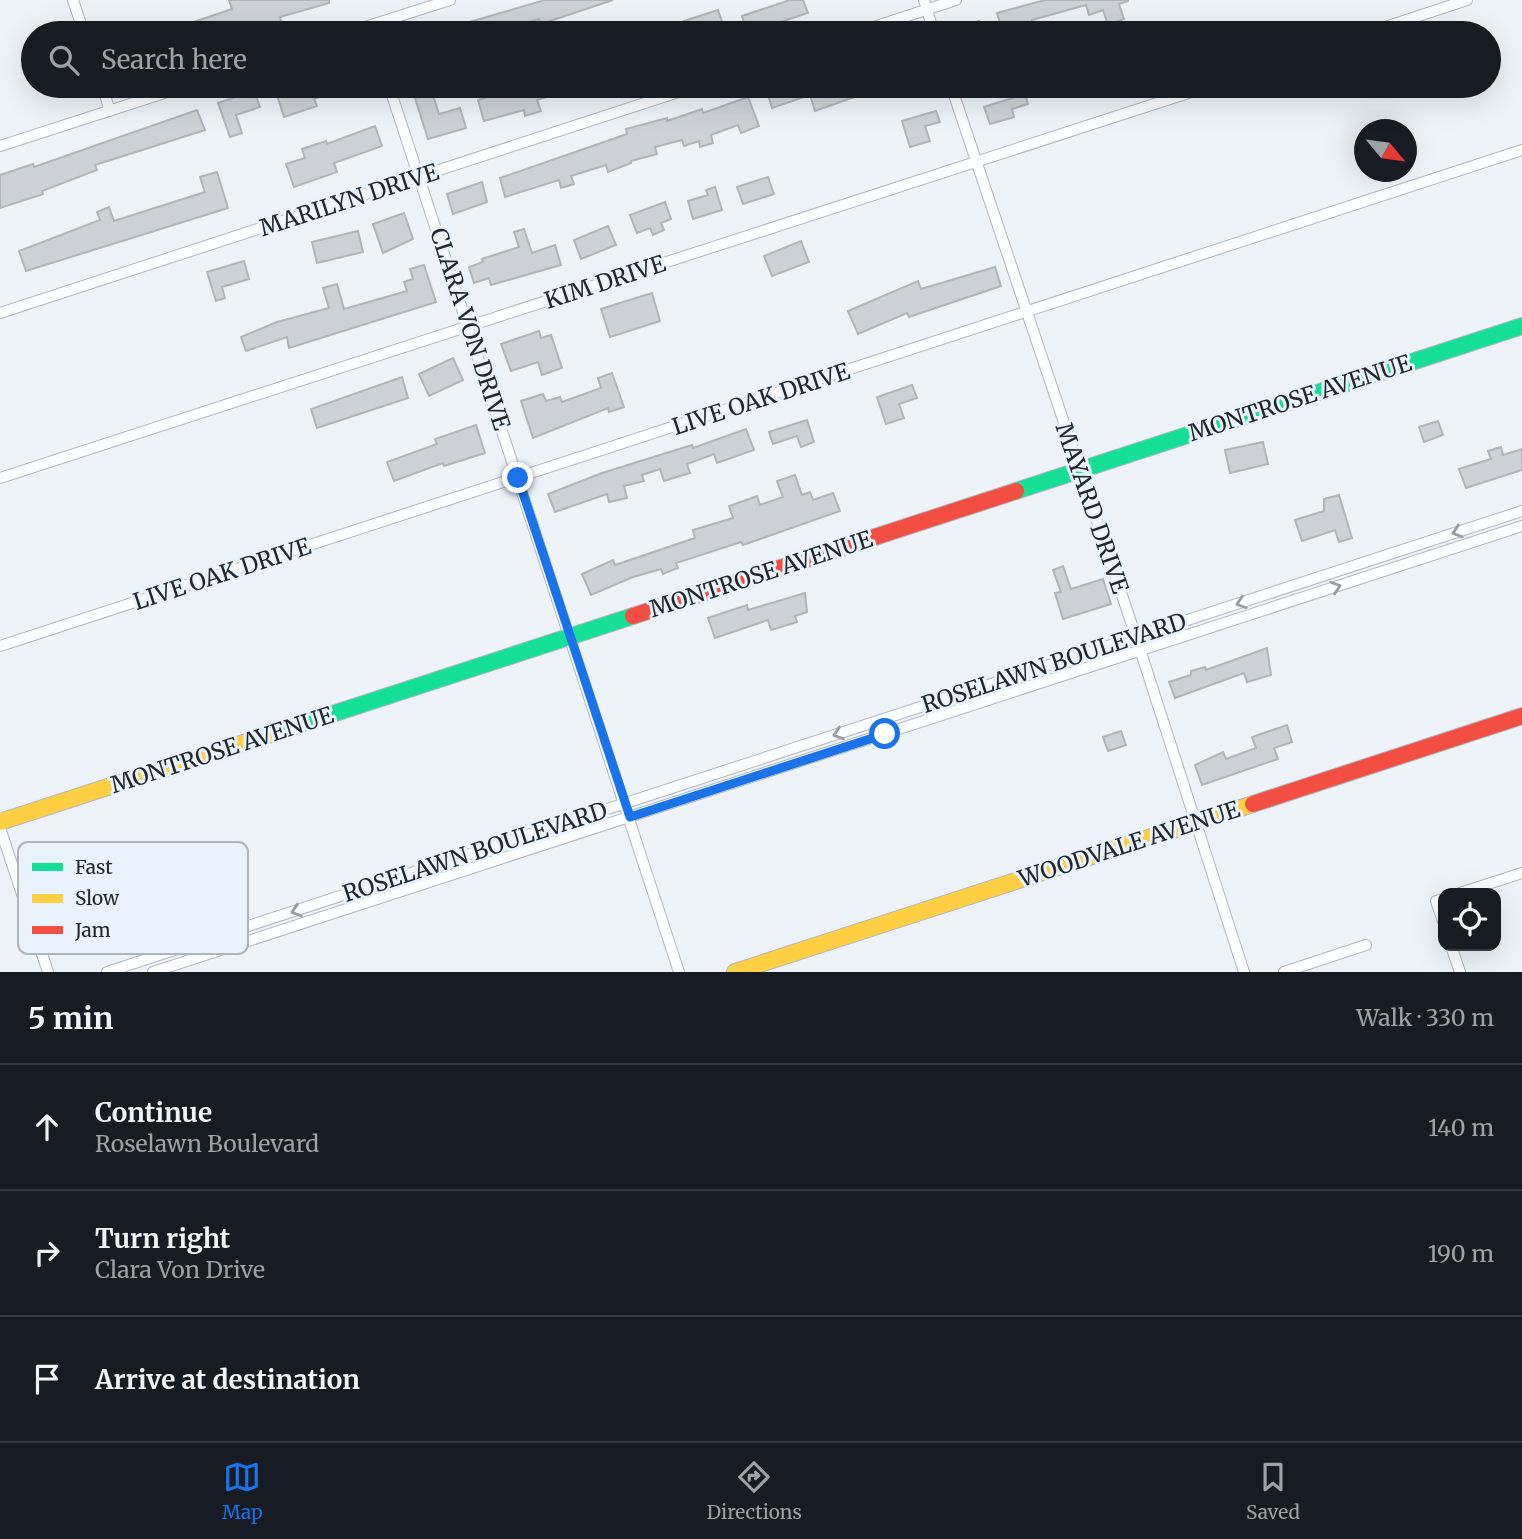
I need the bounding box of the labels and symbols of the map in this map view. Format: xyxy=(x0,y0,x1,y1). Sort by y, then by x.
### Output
north arrow xyxy=(1354,119,1417,182)
street label: MARILYN DRIVE xyxy=(256,157,443,242)
street label: CLARA VON DRIVE xyxy=(424,224,517,434)
street label: KIM DRIVE xyxy=(541,248,669,315)
street label: MONTROSE AVENUE xyxy=(1185,348,1415,447)
street label: LIVE OAK DRIVE xyxy=(668,356,854,441)
street label: MAYARD DRIVE xyxy=(1050,419,1135,597)
route end xyxy=(502,462,533,493)
street label: MONTROSE AVENUE xyxy=(646,524,876,623)
one-way arrow xyxy=(1451,524,1464,538)
street label: LIVE OAK DRIVE xyxy=(129,531,315,616)
one-way arrow xyxy=(1329,581,1341,595)
one-way arrow xyxy=(1235,594,1247,609)
street label: ROSELAWN BOULEVARD xyxy=(918,606,1190,719)
street label: MONTROSE AVENUE xyxy=(107,700,337,799)
route start xyxy=(869,718,900,749)
one-way arrow xyxy=(833,726,845,740)
street label: WOODVALE AVENUE xyxy=(1014,794,1244,893)
street label: ROSELAWN BOULEVARD xyxy=(339,795,611,908)
legend xyxy=(18,842,248,954)
text: Fast xyxy=(75,855,113,879)
text: Slow xyxy=(75,886,120,910)
one-way arrow xyxy=(290,902,302,917)
text: Jam xyxy=(74,918,111,942)

